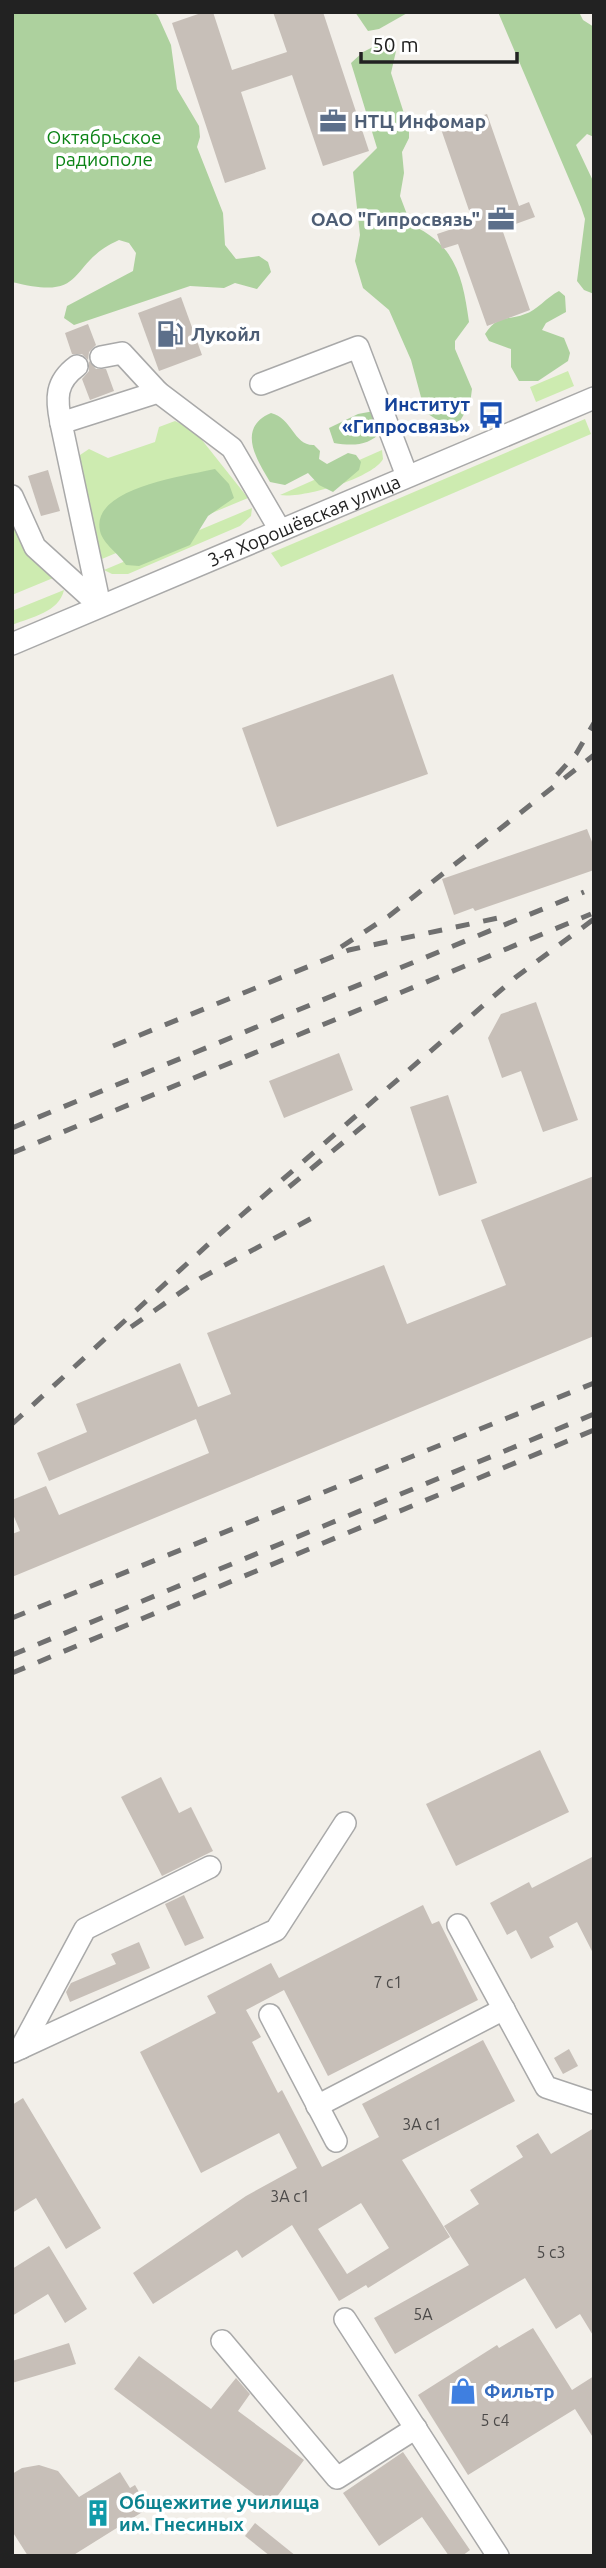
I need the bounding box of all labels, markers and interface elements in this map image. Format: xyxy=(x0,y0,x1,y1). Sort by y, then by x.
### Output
scale bar xyxy=(361,21,517,65)
text: 50 m xyxy=(372,32,419,56)
office icon: НТЦ Инфомар xyxy=(318,106,348,136)
place label: НТЦ Инфомар xyxy=(354,110,486,132)
park label: Октябрьское радиополе xyxy=(46,126,162,170)
office icon: ОАО "Гипросвязь" xyxy=(486,204,516,234)
place label: ОАО "Гипросвязь" xyxy=(311,208,480,230)
fuel station icon: Лукойл xyxy=(155,319,185,349)
place label: Лукойл xyxy=(191,323,261,345)
place label: Институт «Гипросвязь» xyxy=(342,393,470,437)
bus stop icon: Институт «Гипросвязь» xyxy=(476,400,506,430)
street label: 3-я Хорошёвская улица xyxy=(204,470,404,571)
house number: 7 с1 xyxy=(373,1973,403,1991)
house number: 3А с1 xyxy=(402,2115,442,2133)
house number: 3А с1 xyxy=(270,2187,310,2205)
house number: 5 с3 xyxy=(536,2243,566,2261)
house number: 5А xyxy=(413,2305,433,2323)
shop icon: Фильтр xyxy=(448,2376,478,2406)
place label: Фильтр xyxy=(484,2380,555,2402)
house number: 5 с4 xyxy=(480,2411,510,2429)
place label: Общежитие училища им. Гнесиных xyxy=(119,2491,320,2535)
building icon: Общежитие училища им. Гнесиных xyxy=(83,2498,113,2528)

